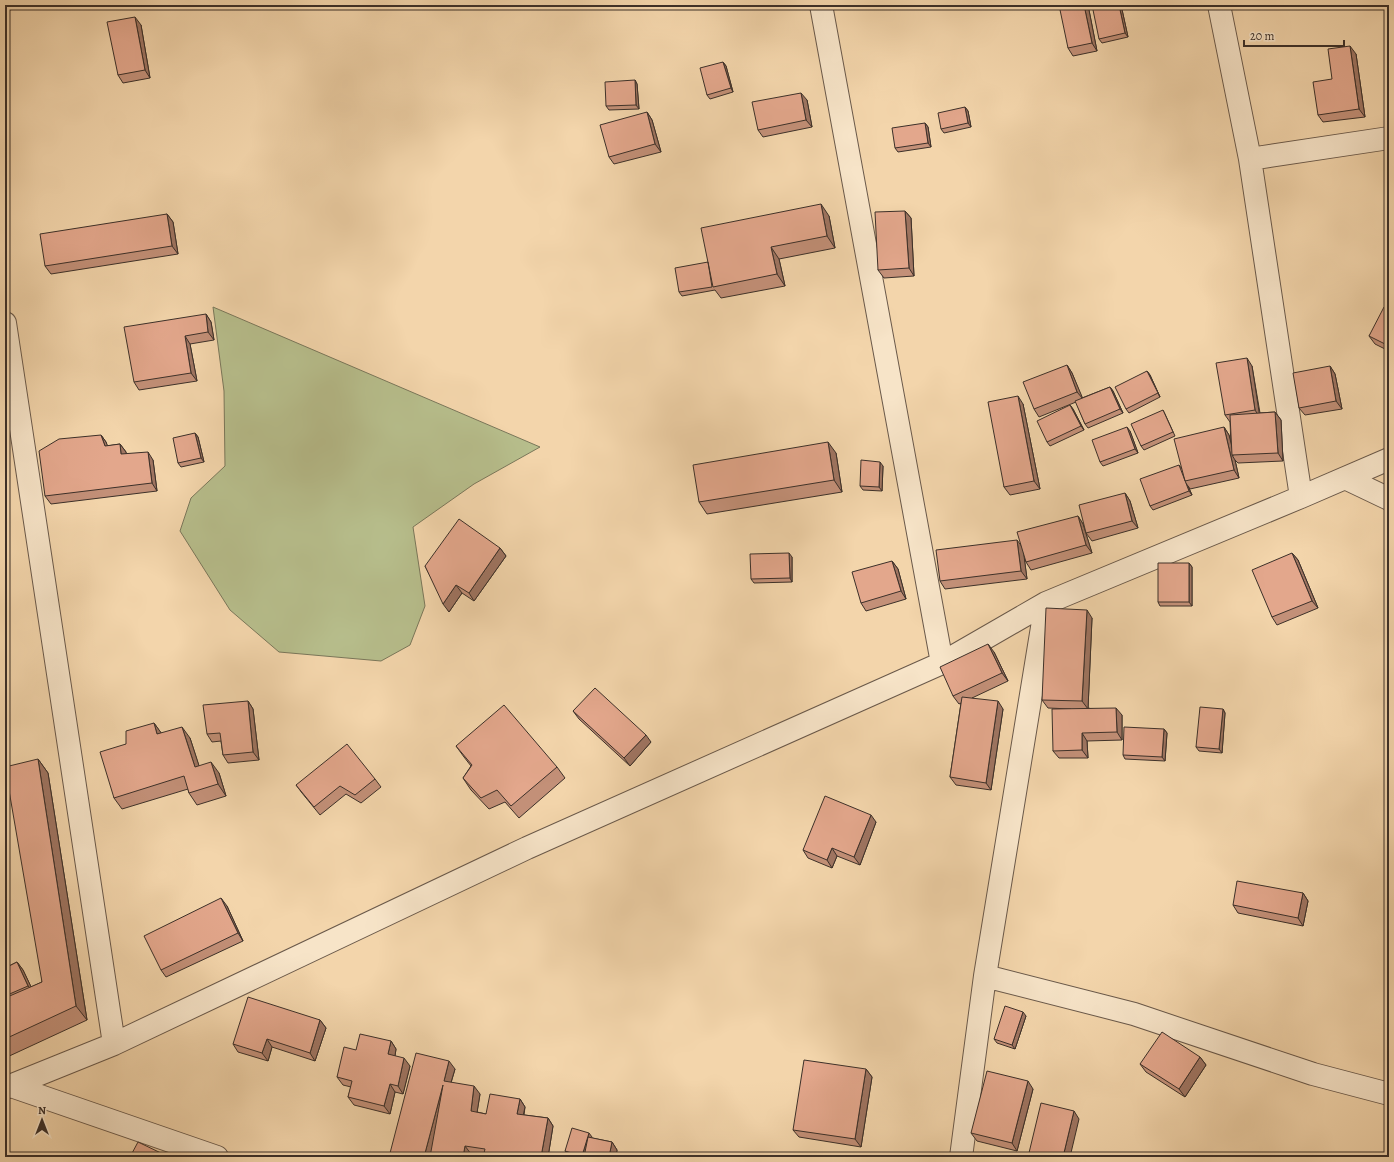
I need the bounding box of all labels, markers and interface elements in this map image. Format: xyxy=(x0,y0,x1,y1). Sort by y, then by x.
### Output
scale bar xyxy=(1244,22,1344,48)
text: 20 m xyxy=(1250,28,1274,44)
north arrow xyxy=(22,1100,62,1140)
text: N xyxy=(38,1103,46,1118)

